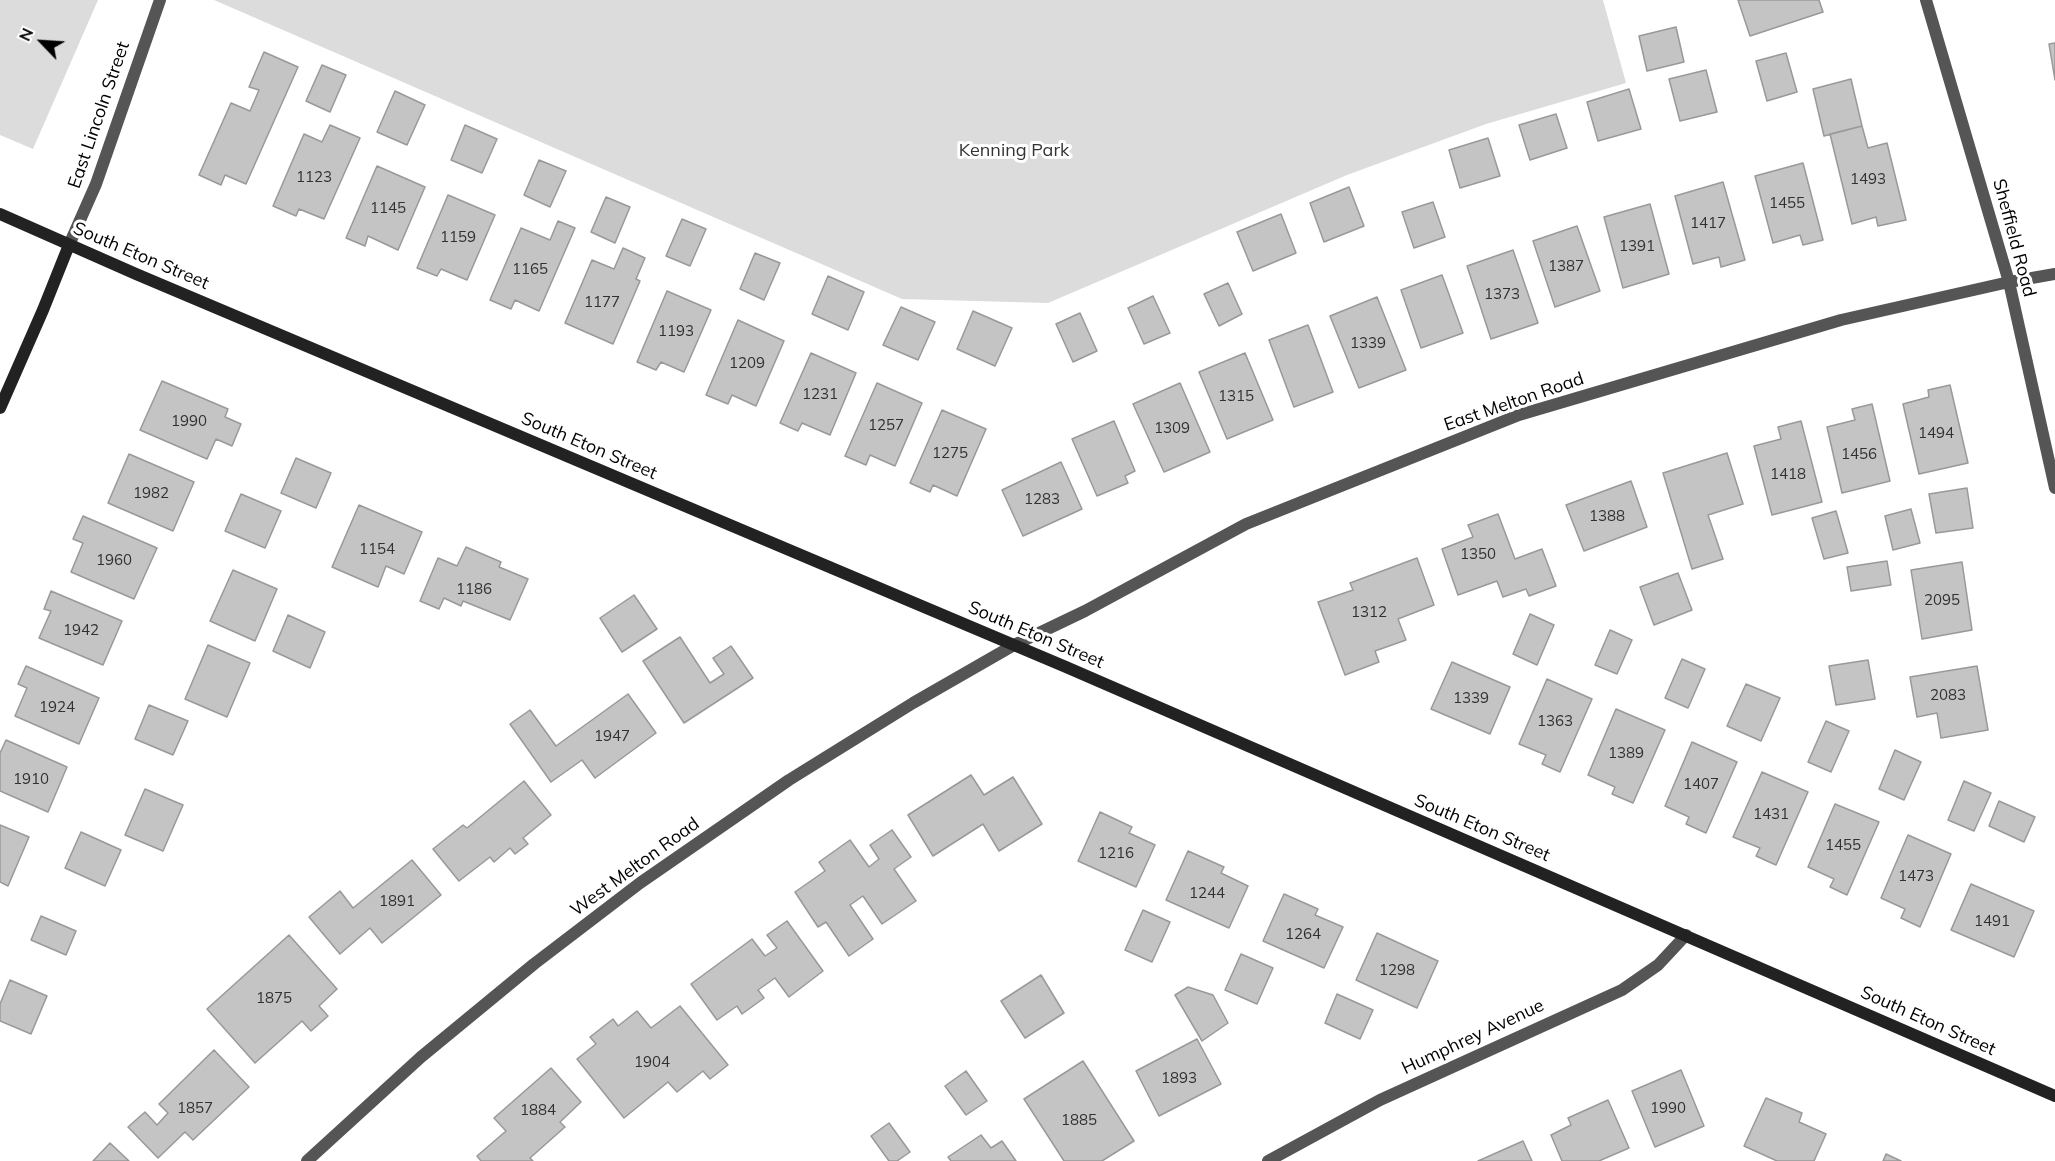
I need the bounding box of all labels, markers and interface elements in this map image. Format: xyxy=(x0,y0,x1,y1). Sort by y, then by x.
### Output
north arrow xyxy=(12,12,72,72)
text: N xyxy=(14,25,37,44)
street label: East Lincoln Street xyxy=(64,39,134,191)
park label: Kenning Park xyxy=(959,140,1069,162)
house number: 1123 xyxy=(296,168,332,186)
house number: 1493 xyxy=(1850,170,1886,188)
street label: Sheffield Road xyxy=(1988,177,2040,299)
house number: 1455 xyxy=(1769,194,1805,212)
house number: 1145 xyxy=(370,199,406,217)
house number: 1417 xyxy=(1690,214,1726,232)
street label: South Eton Street xyxy=(70,218,212,294)
house number: 1159 xyxy=(440,228,476,246)
house number: 1391 xyxy=(1619,237,1655,255)
house number: 1387 xyxy=(1548,257,1584,275)
house number: 1165 xyxy=(512,260,548,278)
house number: 1373 xyxy=(1484,285,1520,303)
house number: 1177 xyxy=(584,293,620,311)
house number: 1193 xyxy=(658,322,694,340)
house number: 1339 xyxy=(1350,334,1386,352)
house number: 1209 xyxy=(729,354,765,372)
street label: East Melton Road xyxy=(1441,368,1587,436)
house number: 1231 xyxy=(802,385,838,403)
house number: 1315 xyxy=(1218,387,1254,405)
street label: South Eton Street xyxy=(518,408,660,484)
house number: 1990 xyxy=(171,412,207,430)
house number: 1257 xyxy=(868,416,904,434)
house number: 1309 xyxy=(1154,419,1190,437)
house number: 1494 xyxy=(1918,424,1954,442)
house number: 1275 xyxy=(932,444,968,462)
house number: 1456 xyxy=(1841,445,1877,463)
house number: 1418 xyxy=(1770,465,1806,483)
house number: 1982 xyxy=(133,484,169,502)
house number: 1283 xyxy=(1024,490,1060,508)
house number: 1388 xyxy=(1589,507,1625,525)
house number: 1154 xyxy=(359,540,395,558)
house number: 1350 xyxy=(1460,545,1496,563)
house number: 1960 xyxy=(96,551,132,569)
house number: 1186 xyxy=(456,580,492,598)
house number: 2095 xyxy=(1924,591,1960,609)
street label: South Eton Street xyxy=(965,597,1107,673)
house number: 1312 xyxy=(1351,603,1387,621)
house number: 1942 xyxy=(63,621,99,639)
house number: 2083 xyxy=(1930,686,1966,704)
house number: 1339 xyxy=(1453,689,1489,707)
house number: 1924 xyxy=(39,698,75,716)
house number: 1363 xyxy=(1537,712,1573,730)
house number: 1947 xyxy=(594,727,630,745)
house number: 1389 xyxy=(1608,744,1644,762)
house number: 1910 xyxy=(13,770,49,788)
house number: 1407 xyxy=(1683,775,1719,793)
street label: South Eton Street xyxy=(1411,790,1553,866)
house number: 1431 xyxy=(1753,805,1789,823)
street label: West Melton Road xyxy=(566,813,704,921)
house number: 1455 xyxy=(1825,836,1861,854)
house number: 1216 xyxy=(1098,844,1134,862)
house number: 1473 xyxy=(1898,867,1934,885)
house number: 1244 xyxy=(1189,884,1225,902)
house number: 1891 xyxy=(379,892,415,910)
house number: 1491 xyxy=(1974,912,2010,930)
house number: 1264 xyxy=(1285,925,1321,943)
house number: 1298 xyxy=(1379,961,1415,979)
street label: South Eton Street xyxy=(1857,982,1999,1060)
house number: 1875 xyxy=(256,989,292,1007)
street label: Humphrey Avenue xyxy=(1398,995,1548,1079)
house number: 1904 xyxy=(634,1053,670,1071)
house number: 1893 xyxy=(1161,1069,1197,1087)
house number: 1857 xyxy=(177,1099,213,1117)
house number: 1990 xyxy=(1650,1099,1686,1117)
house number: 1884 xyxy=(520,1101,556,1119)
house number: 1885 xyxy=(1061,1111,1097,1129)

